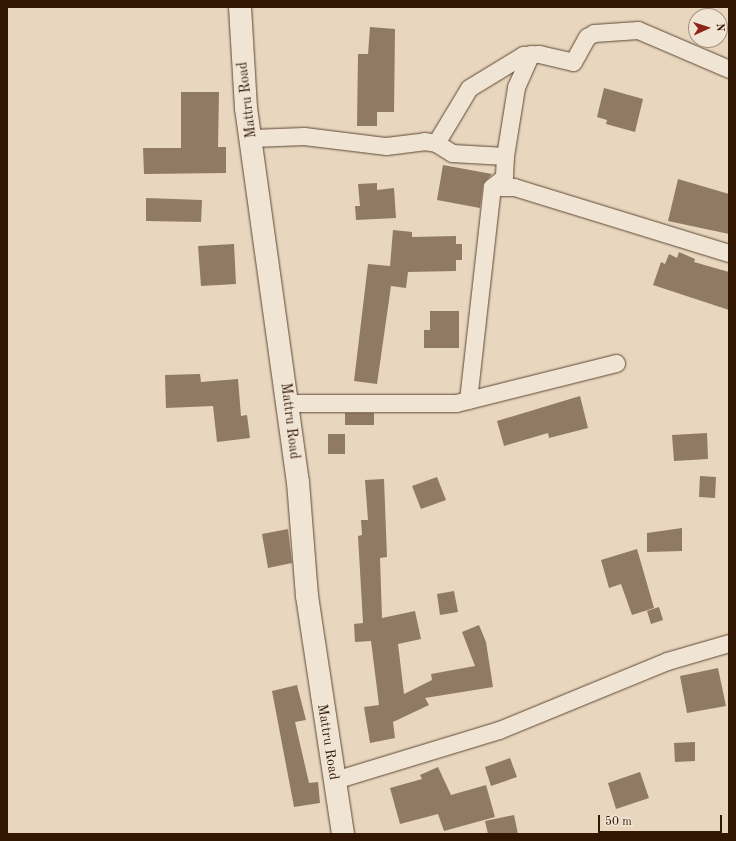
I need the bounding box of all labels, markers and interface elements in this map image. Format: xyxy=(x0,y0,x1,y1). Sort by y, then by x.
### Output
north arrow xyxy=(688,8,728,48)
text: N xyxy=(714,23,725,32)
street label: Mattru Road xyxy=(234,61,260,139)
street label: Mattru Road xyxy=(277,382,303,460)
street label: Mattru Road xyxy=(314,703,342,781)
scale bar xyxy=(600,807,724,833)
text: 50 m xyxy=(605,816,632,828)

